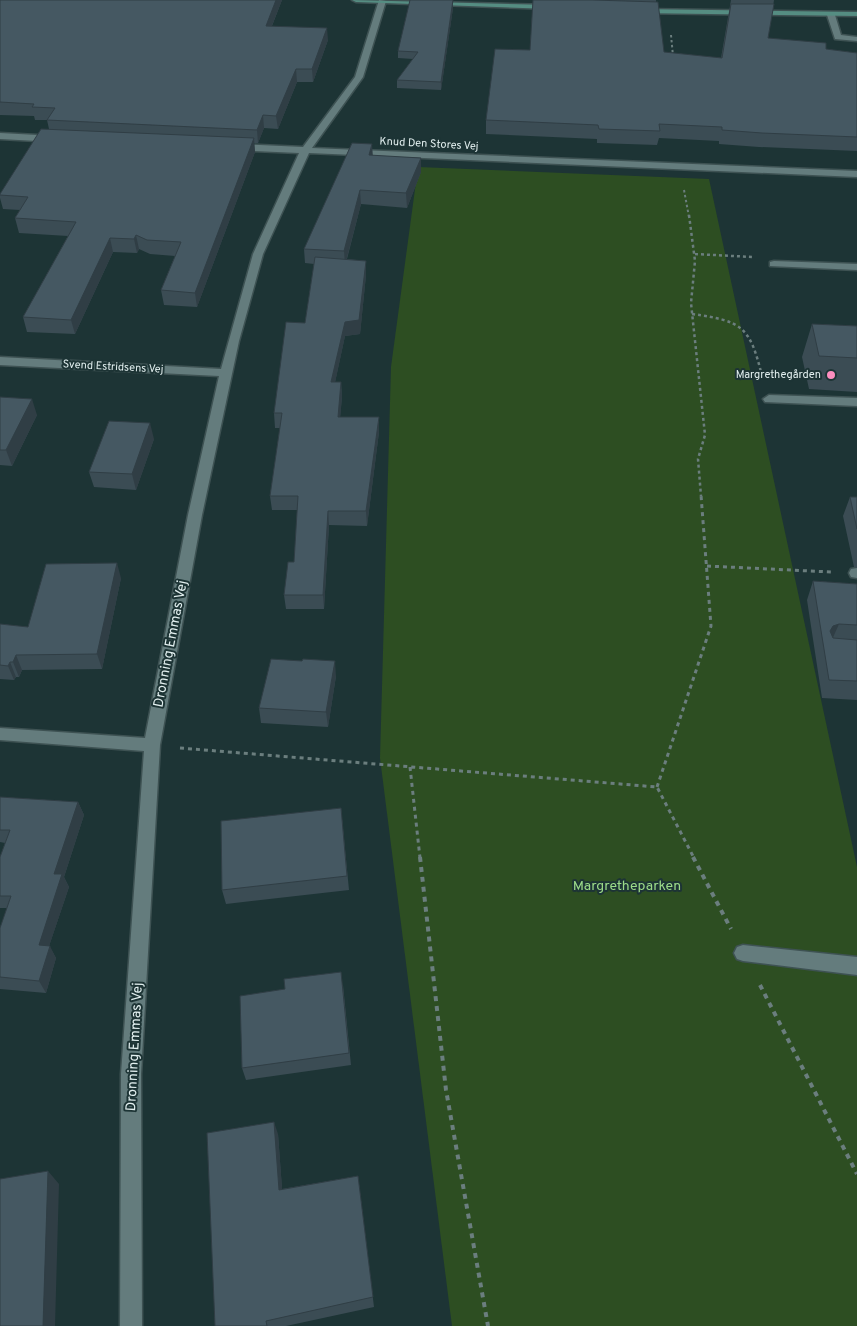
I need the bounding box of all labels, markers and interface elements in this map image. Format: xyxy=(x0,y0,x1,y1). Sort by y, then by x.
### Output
street label: Knud Den Stores Vej xyxy=(379,134,479,154)
street label: Svend Estridsens Vej xyxy=(62,357,164,377)
place label: Margrethegården xyxy=(736,368,821,382)
marker: Margrethegården xyxy=(825,369,837,381)
street label: Dronning Emmas Vej xyxy=(150,579,192,709)
park label: Margretheparken xyxy=(573,878,681,895)
street label: Dronning Emmas Vej xyxy=(123,982,147,1112)

